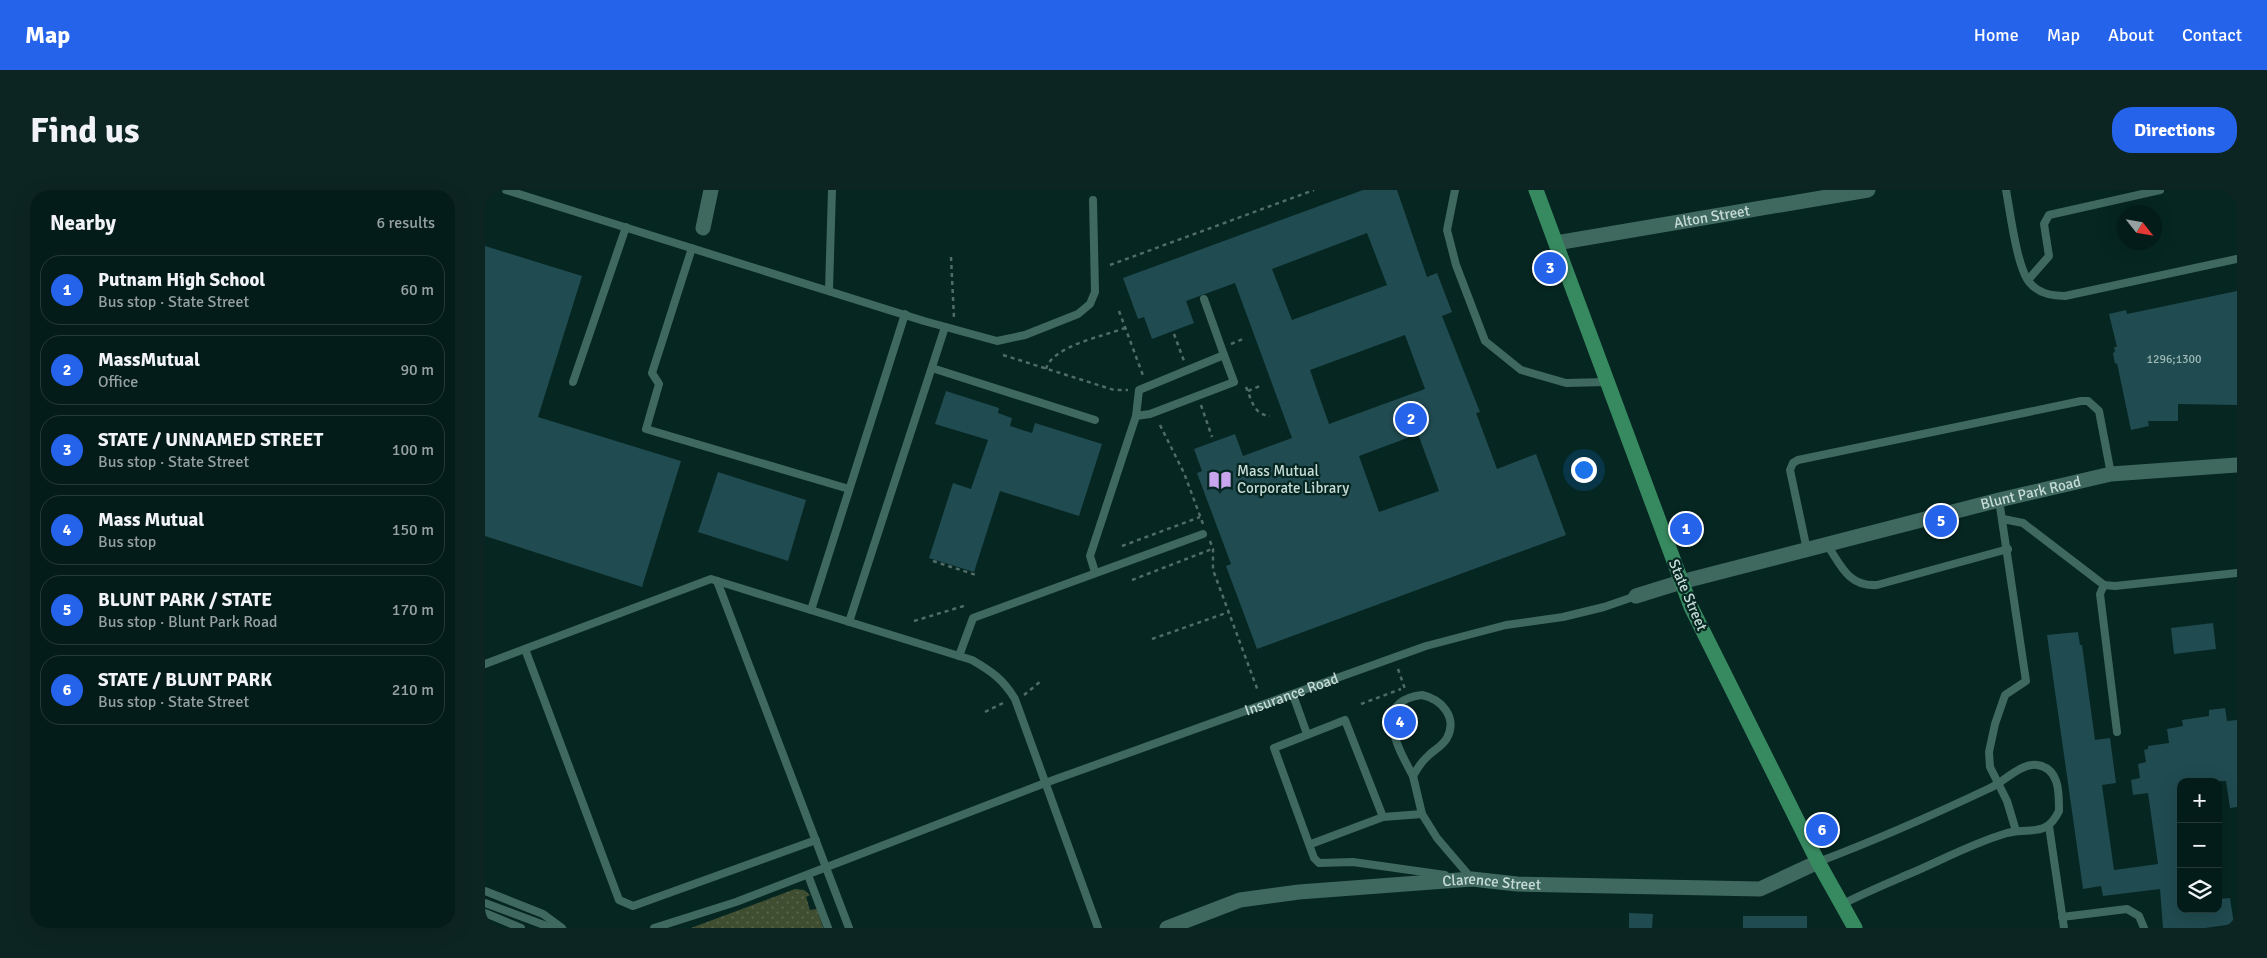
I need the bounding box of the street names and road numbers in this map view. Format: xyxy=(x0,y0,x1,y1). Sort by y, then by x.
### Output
street label: Alton Street xyxy=(1672,201,1751,232)
street label: Blunt Park Road xyxy=(1979,472,2083,513)
street label: State Street xyxy=(1665,556,1711,634)
street label: Insurance Road xyxy=(1242,669,1341,720)
street label: Clarence Street xyxy=(1442,870,1541,893)

